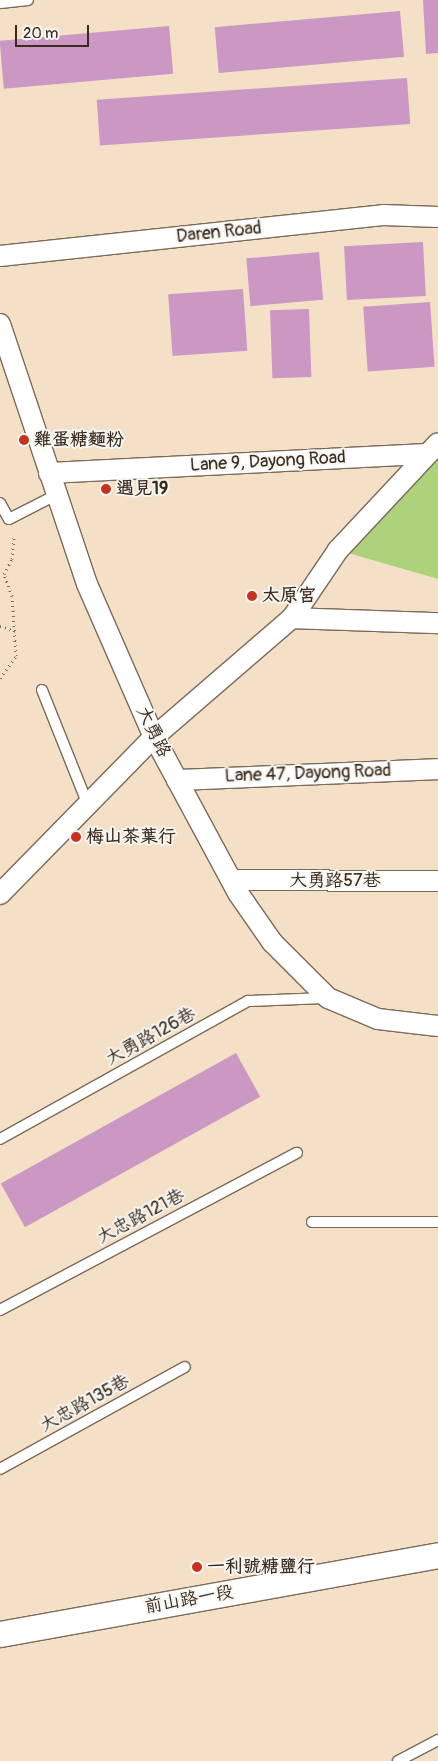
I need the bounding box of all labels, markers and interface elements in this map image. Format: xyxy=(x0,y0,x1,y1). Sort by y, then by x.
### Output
scale bar xyxy=(18,15,91,47)
text: 20 m xyxy=(23,24,58,43)
street label: Daren Road xyxy=(175,218,263,248)
place label: 雞蛋糖麵粉 xyxy=(34,429,124,451)
marker: 雞蛋糖麵粉 xyxy=(18,434,30,446)
street label: Lane 9, Dayong Road xyxy=(190,447,346,477)
place label: 遇見19 xyxy=(116,478,168,500)
marker: 遇見19 xyxy=(100,483,112,495)
place label: 太原宮 xyxy=(262,585,316,607)
marker: 太原宮 xyxy=(246,590,258,602)
street label: 大勇路 xyxy=(131,703,175,761)
street label: Lane 47, Dayong Road xyxy=(224,760,392,788)
place label: 梅山茶葉行 xyxy=(86,826,176,848)
marker: 梅山茶葉行 xyxy=(70,831,82,843)
street label: 大勇路57巷 xyxy=(289,870,381,892)
street label: 大勇路126巷 xyxy=(102,1003,200,1071)
street label: 大忠路121巷 xyxy=(93,1185,189,1249)
street label: 大忠路135巷 xyxy=(37,1371,133,1437)
place label: 一利號糖鹽行 xyxy=(207,1556,315,1578)
marker: 一利號糖鹽行 xyxy=(191,1561,203,1573)
street label: 前山路一段 xyxy=(143,1582,235,1618)

